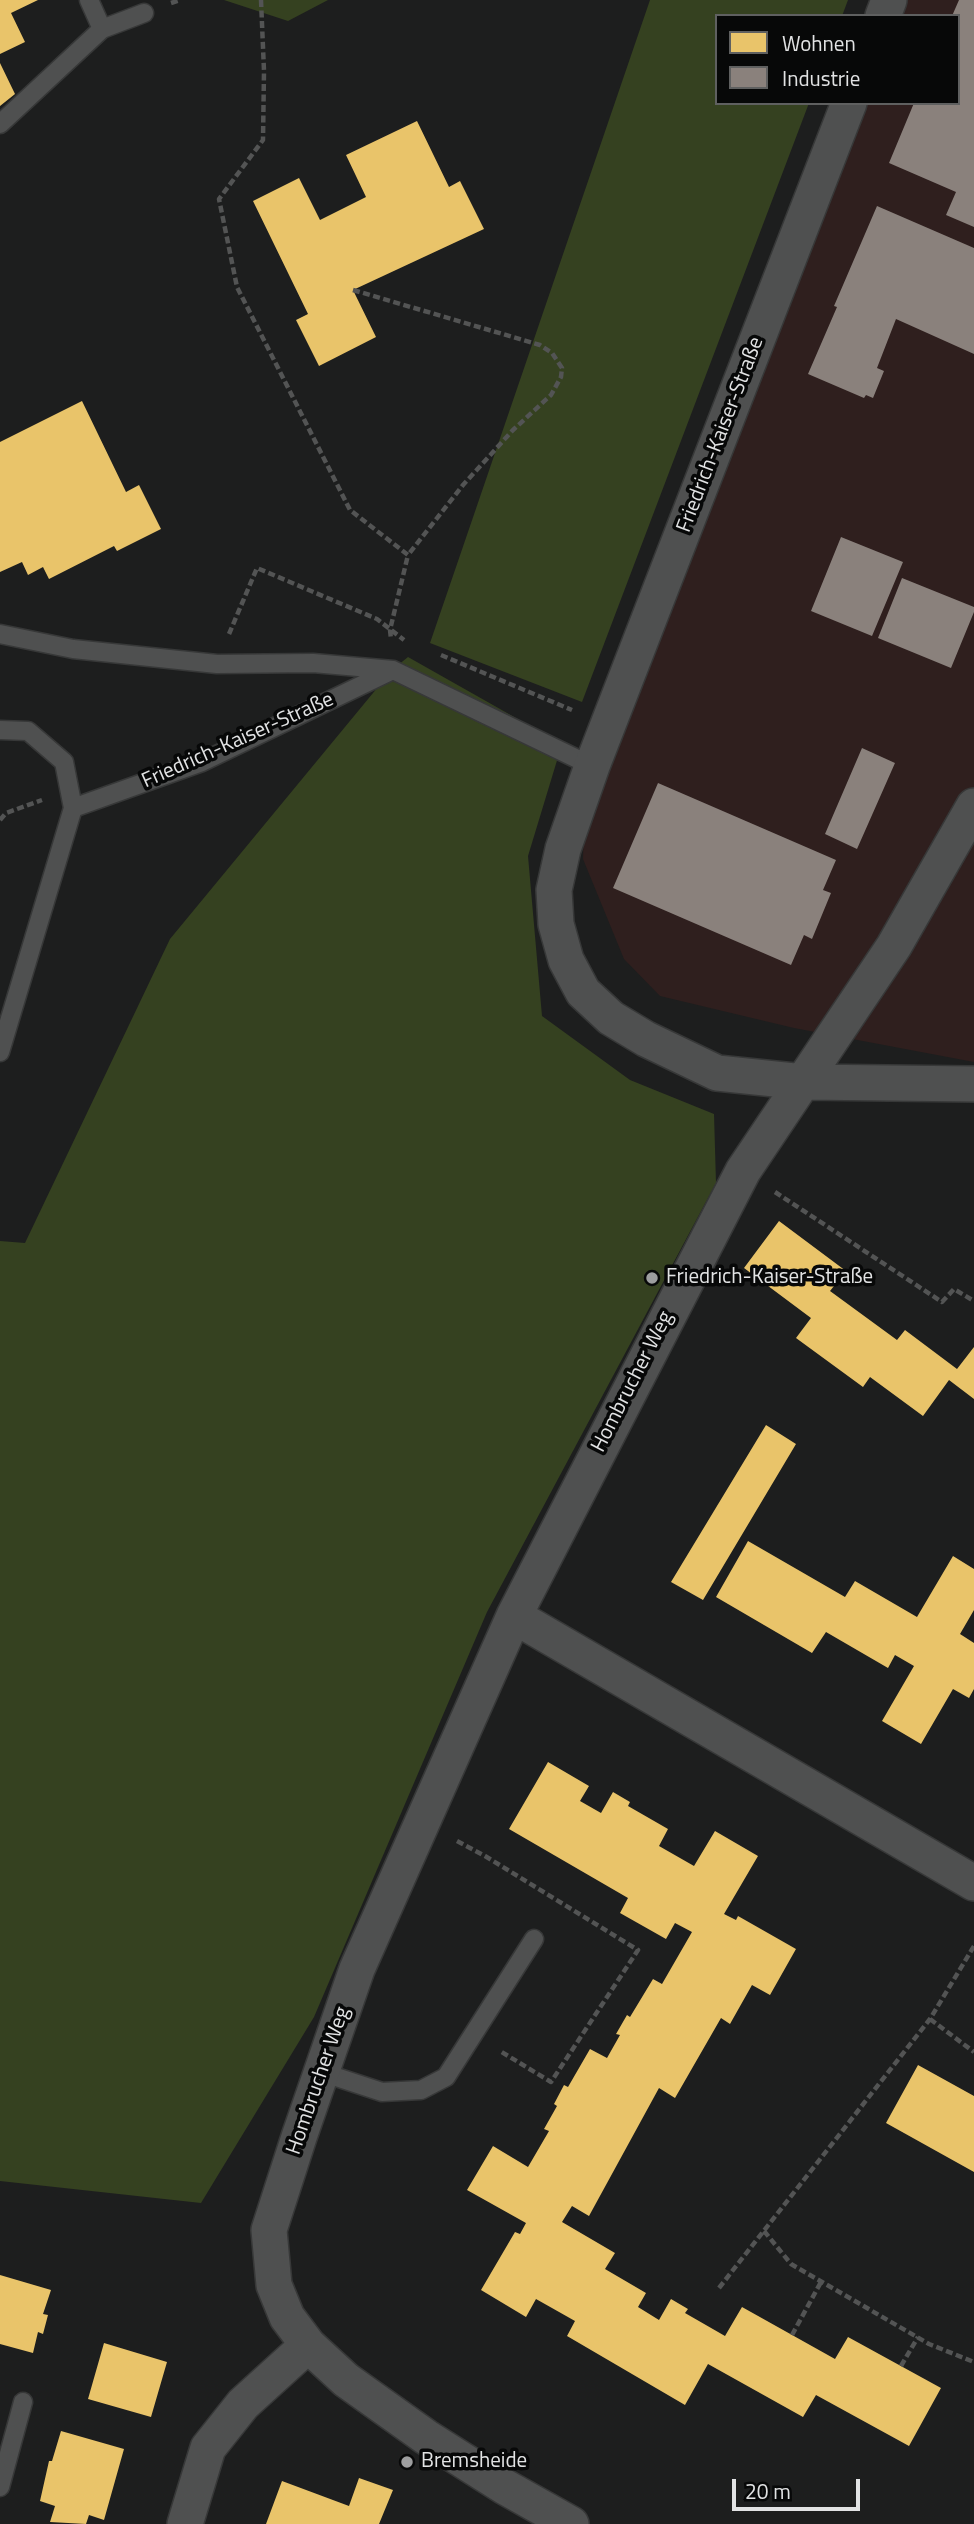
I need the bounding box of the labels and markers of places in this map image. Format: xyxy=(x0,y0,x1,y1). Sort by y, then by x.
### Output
place label: Friedrich-Kaiser-Straße xyxy=(666,1265,873,1291)
marker: Friedrich-Kaiser-Straße xyxy=(644,1270,660,1286)
place label: Bremsheide xyxy=(421,2449,527,2475)
marker: Bremsheide xyxy=(399,2454,415,2470)

